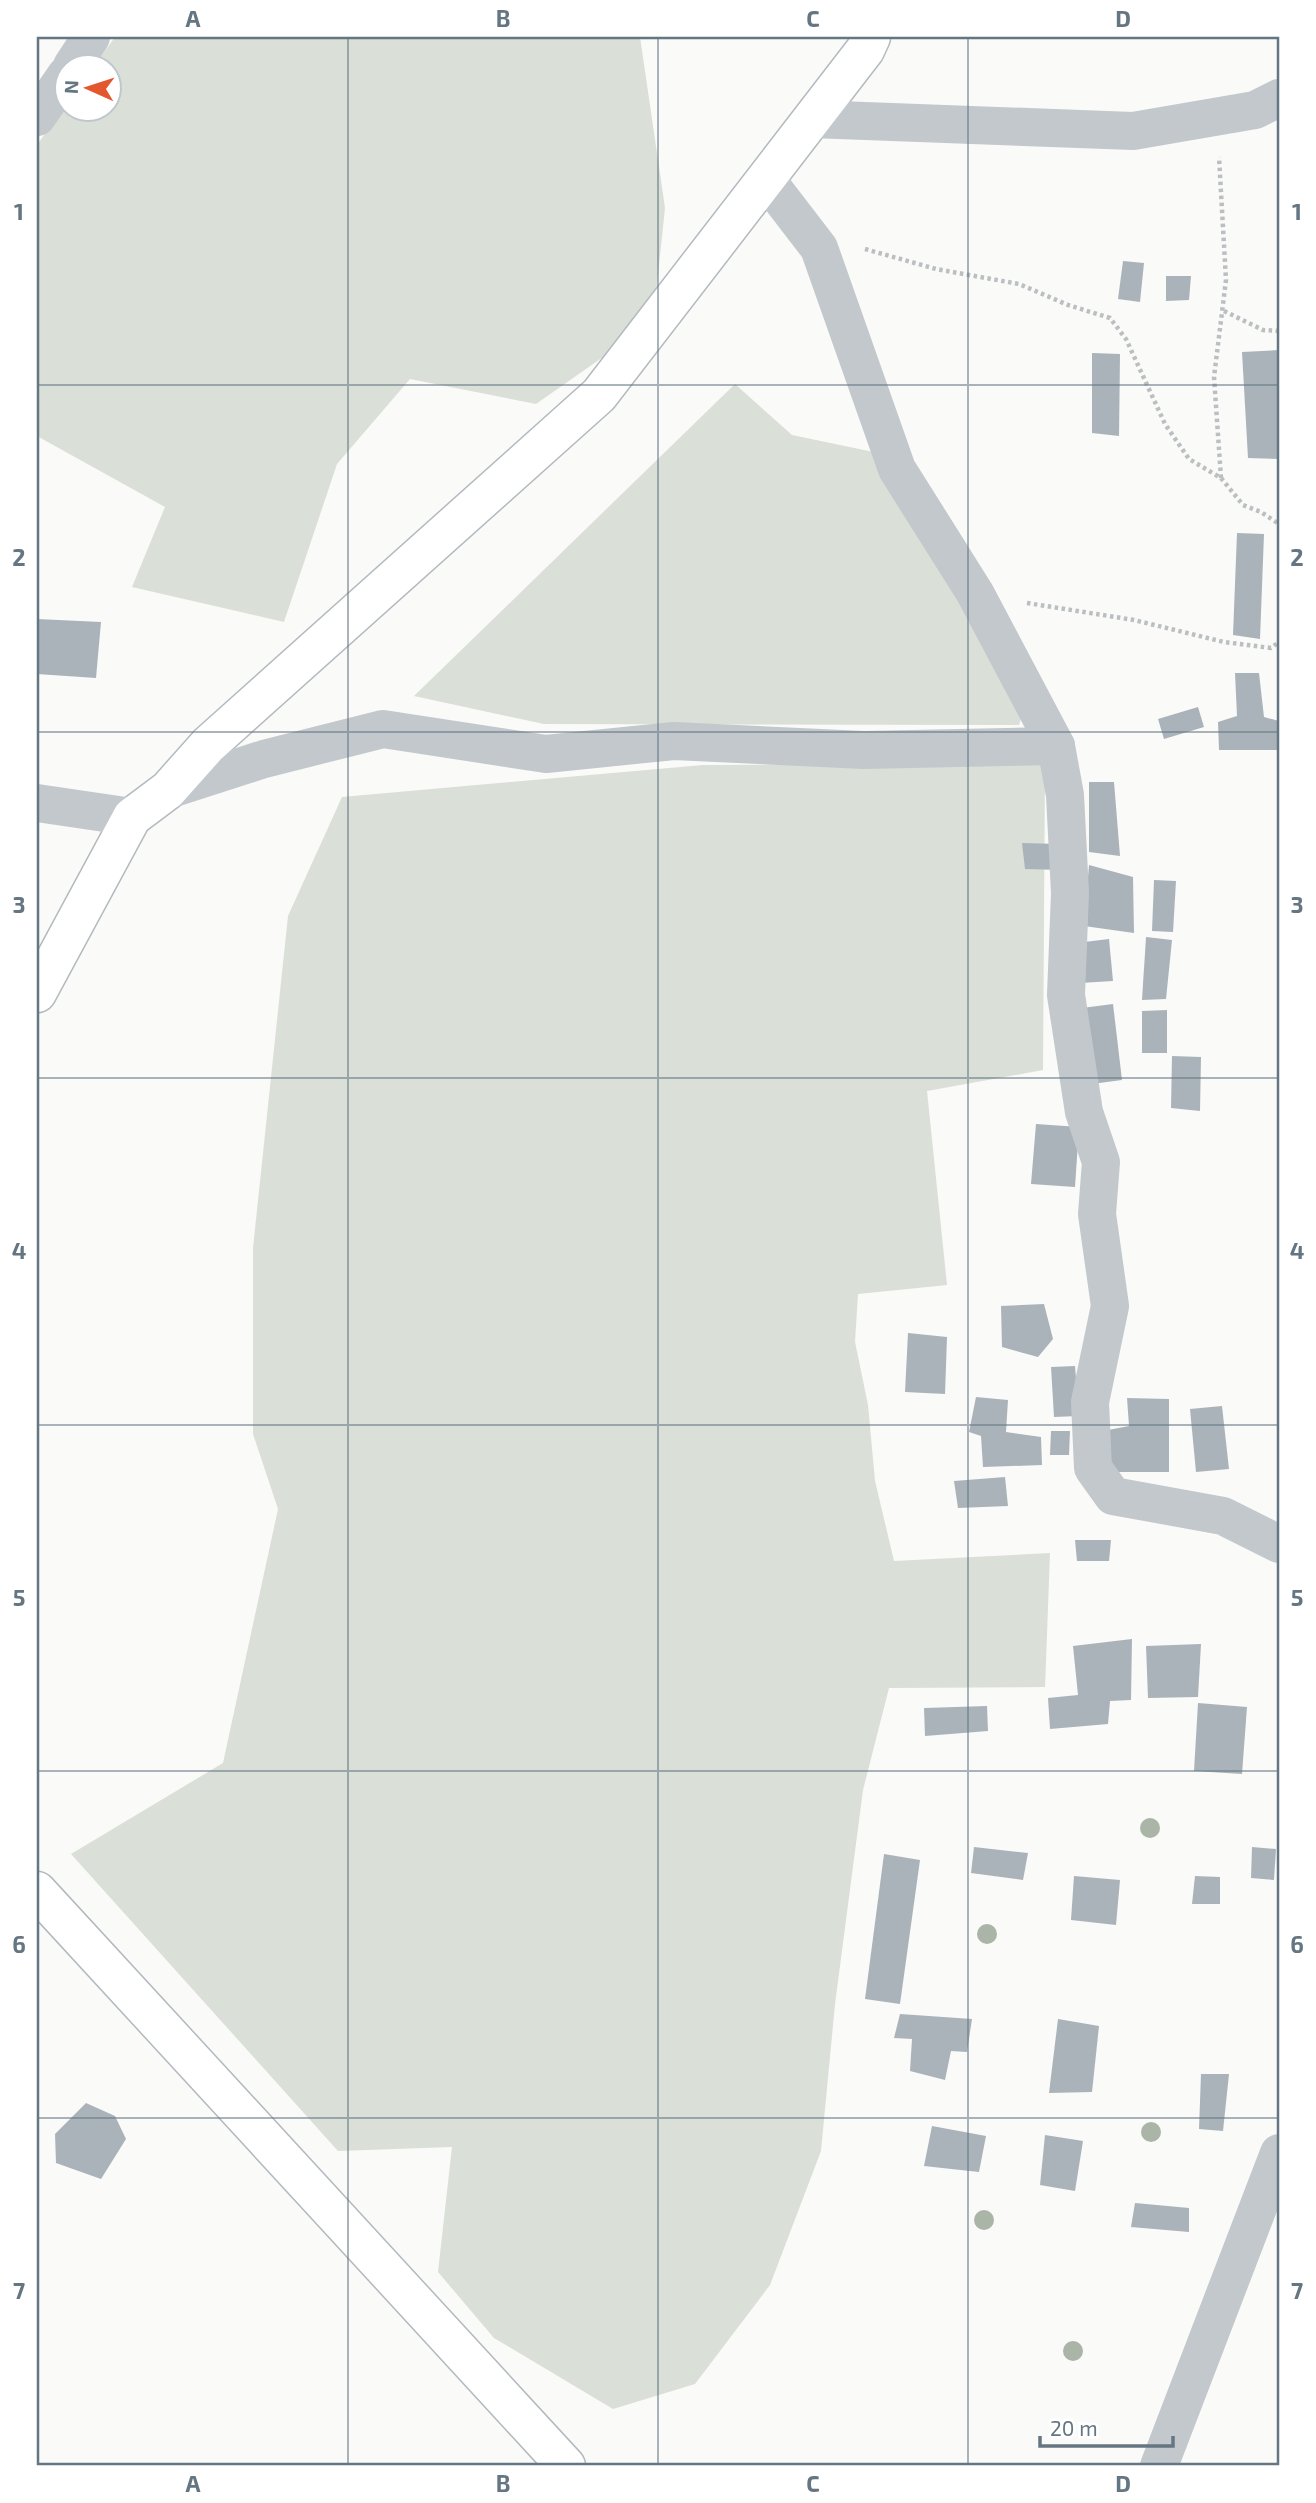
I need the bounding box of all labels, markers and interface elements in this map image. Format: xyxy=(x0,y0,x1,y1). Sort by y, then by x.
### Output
text: A xyxy=(185,4,201,32)
text: B xyxy=(496,4,510,32)
text: C xyxy=(806,4,820,32)
text: D xyxy=(1115,4,1131,32)
north arrow xyxy=(52,52,122,122)
text: N xyxy=(59,80,82,95)
text: 1 xyxy=(14,197,24,225)
text: 1 xyxy=(1292,197,1302,225)
text: 2 xyxy=(12,543,26,571)
text: 2 xyxy=(1290,543,1304,571)
text: 3 xyxy=(12,890,26,918)
text: 3 xyxy=(1290,890,1304,918)
text: 4 xyxy=(12,1236,26,1264)
text: 4 xyxy=(1290,1236,1304,1264)
text: 5 xyxy=(13,1583,25,1611)
text: 5 xyxy=(1291,1583,1303,1611)
text: 6 xyxy=(12,1930,26,1958)
text: 6 xyxy=(1290,1930,1304,1958)
text: 7 xyxy=(13,2276,25,2304)
text: 7 xyxy=(1291,2276,1303,2304)
scale bar xyxy=(1040,2405,1172,2449)
text: 20 m xyxy=(1050,2415,1098,2440)
text: A xyxy=(185,2469,201,2497)
text: B xyxy=(496,2469,510,2497)
text: C xyxy=(806,2469,820,2497)
text: D xyxy=(1115,2469,1131,2497)

